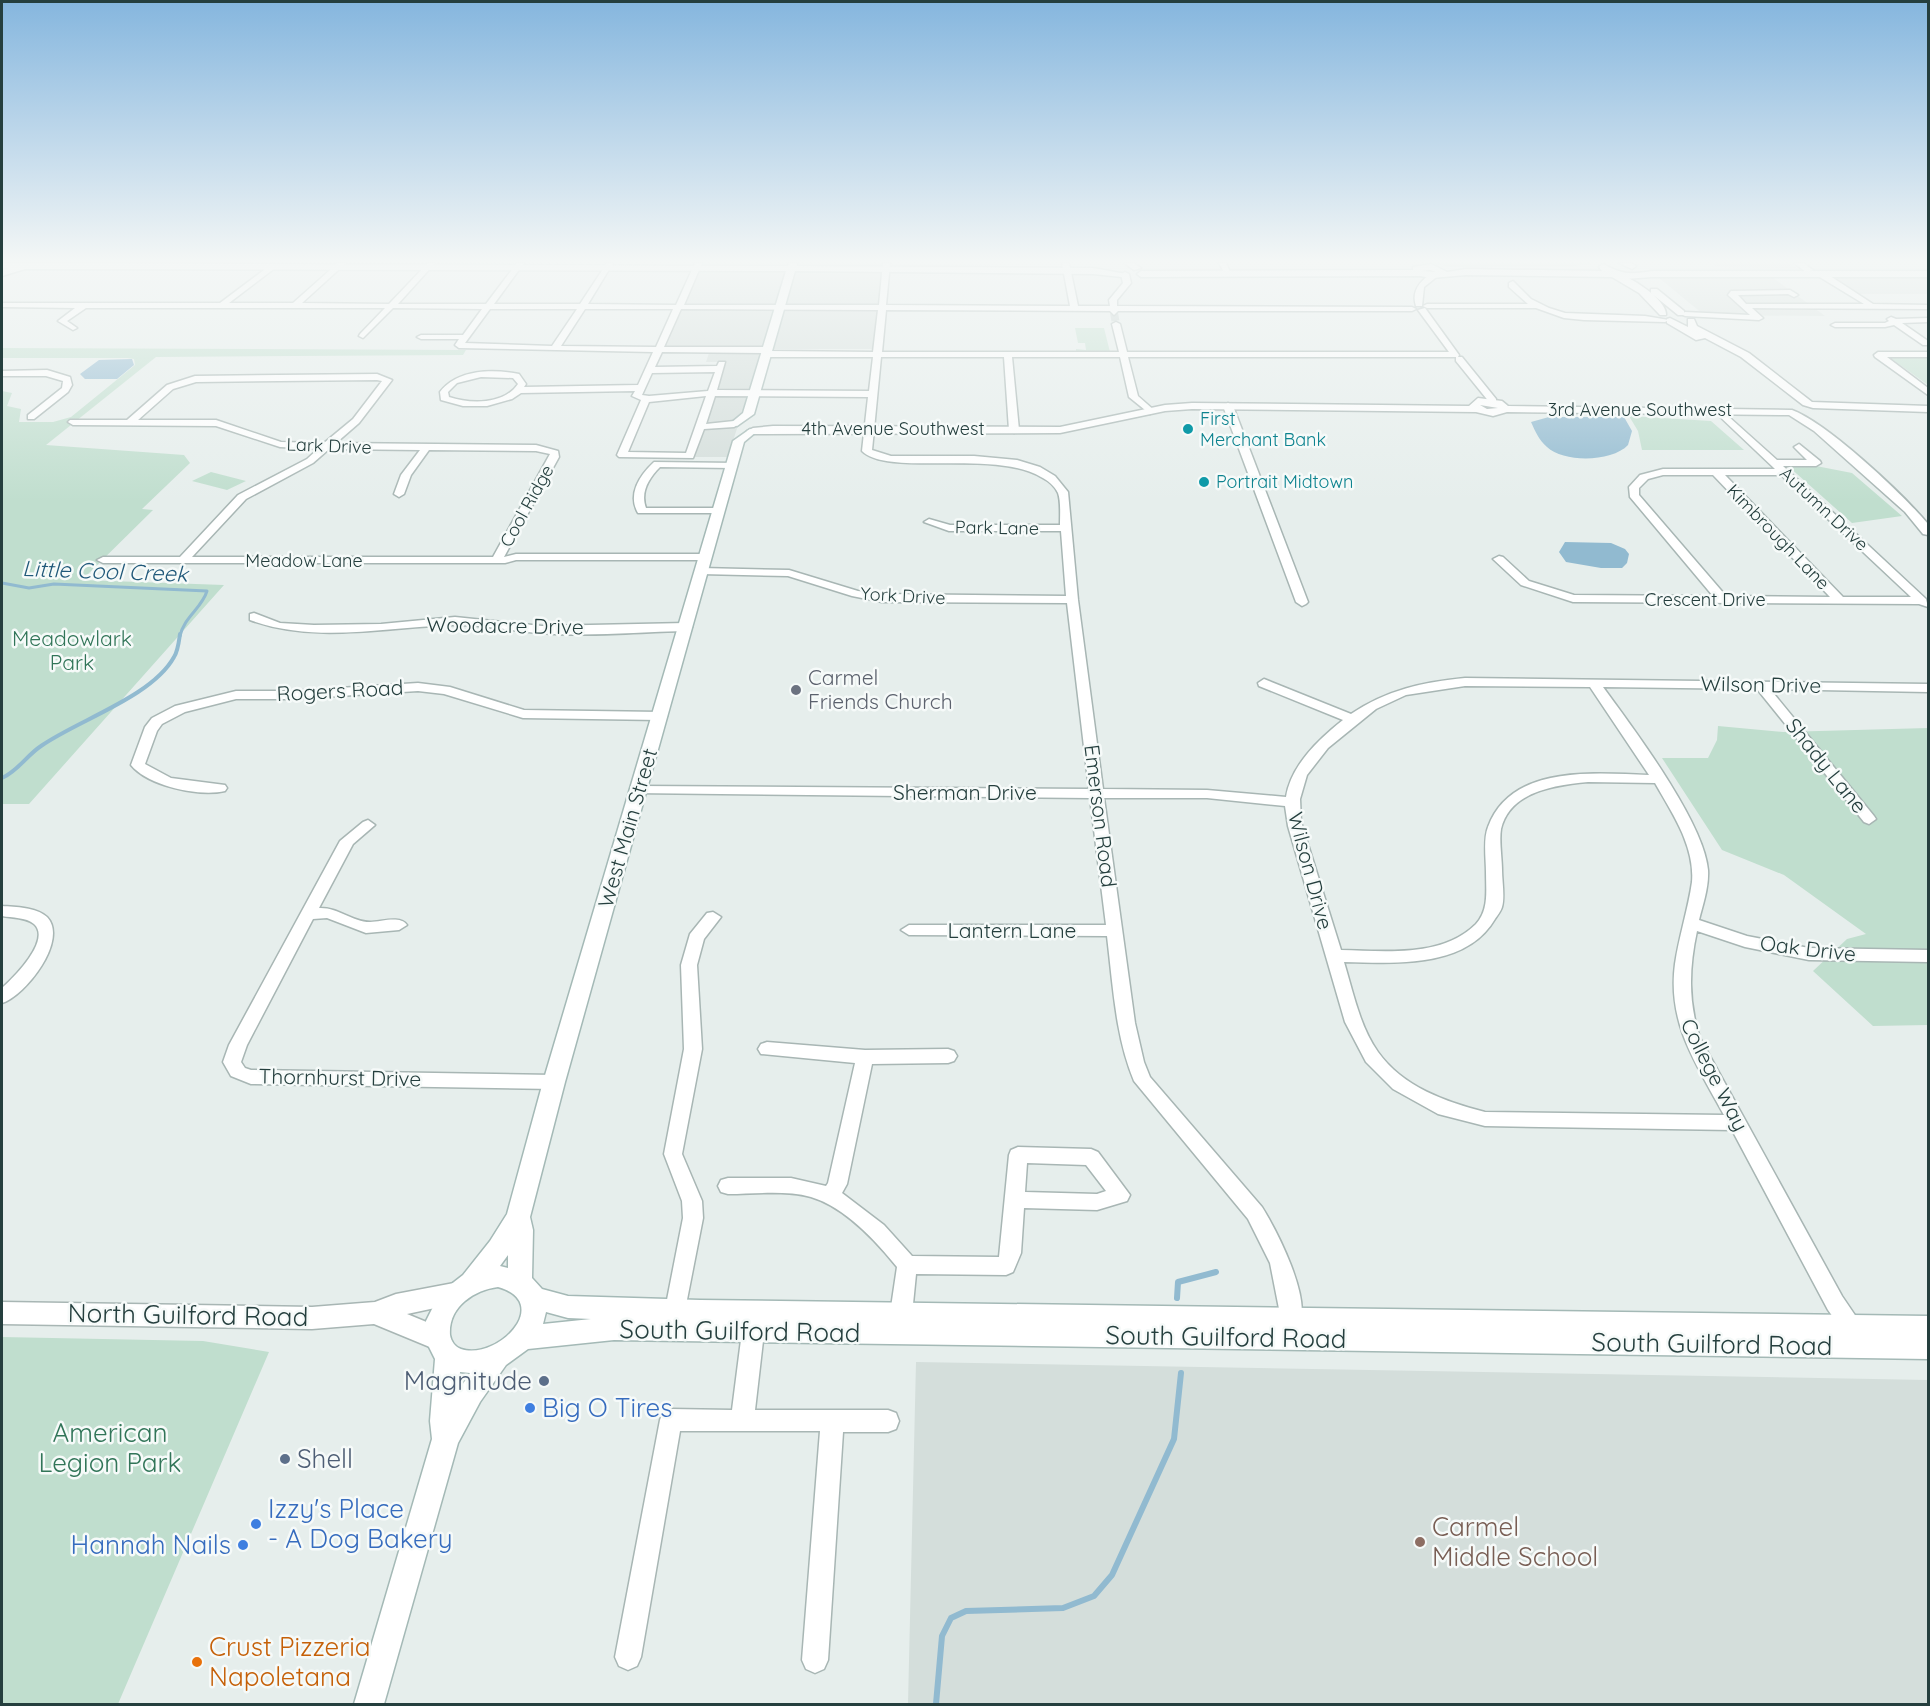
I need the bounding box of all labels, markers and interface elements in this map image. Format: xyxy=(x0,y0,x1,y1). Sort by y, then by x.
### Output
street label: 3rd Avenue Southwest xyxy=(1548,398,1732,421)
place label: First Merchant Bank xyxy=(1200,407,1326,451)
street label: 4th Avenue Southwest xyxy=(801,417,985,440)
marker: First Merchant Bank xyxy=(1181,422,1195,436)
street label: Lark Drive xyxy=(286,433,372,458)
street label: Cool Ridge xyxy=(495,461,559,551)
street label: Autumn Drive xyxy=(1775,462,1874,556)
place label: Portrait Midtown xyxy=(1216,470,1353,493)
marker: Portrait Midtown xyxy=(1197,475,1211,489)
street label: Kimbrough Lane xyxy=(1722,479,1835,594)
street label: Park Lane xyxy=(955,515,1039,540)
street label: Meadow Lane xyxy=(245,549,363,572)
water label: Little Cool Creek xyxy=(22,554,190,588)
street label: York Drive xyxy=(860,582,946,609)
street label: Crescent Drive xyxy=(1644,588,1766,611)
street label: Woodacre Drive xyxy=(426,611,584,639)
park label: Meadowlark Park xyxy=(12,625,132,675)
place label: Carmel Friends Church xyxy=(808,664,953,714)
street label: Wilson Drive xyxy=(1701,670,1822,698)
street label: Rogers Road xyxy=(276,674,404,706)
marker: Carmel Friends Church xyxy=(789,683,803,697)
street label: Shady Lane xyxy=(1781,713,1873,818)
street label: Emerson Road xyxy=(1079,743,1123,889)
street label: West Main Street xyxy=(592,745,662,910)
street label: Sherman Drive xyxy=(893,779,1037,805)
street label: Wilson Drive xyxy=(1283,809,1339,932)
street label: Lantern Lane xyxy=(948,917,1076,943)
street label: Oak Drive xyxy=(1759,929,1858,967)
street label: College Way xyxy=(1675,1014,1754,1135)
street label: Thornhurst Drive xyxy=(258,1063,422,1091)
street label: North Guilford Road xyxy=(67,1296,309,1333)
street label: South Guilford Road xyxy=(619,1312,861,1349)
street label: South Guilford Road xyxy=(1105,1318,1347,1355)
street label: South Guilford Road xyxy=(1591,1325,1833,1362)
place label: Magnitude xyxy=(404,1364,532,1397)
marker: Magnitude xyxy=(537,1374,551,1388)
place label: Big O Tires xyxy=(542,1391,672,1424)
marker: Big O Tires xyxy=(523,1401,537,1415)
park label: American Legion Park xyxy=(38,1416,182,1479)
place label: Shell xyxy=(297,1442,353,1475)
marker: Shell xyxy=(278,1452,292,1466)
place label: Izzy's Place - A Dog Bakery xyxy=(268,1492,453,1555)
place label: Carmel Middle School xyxy=(1432,1510,1598,1573)
marker: Izzy's Place - A Dog Bakery xyxy=(249,1517,263,1531)
place label: Hannah Nails xyxy=(70,1528,231,1561)
marker: Carmel Middle School xyxy=(1413,1535,1427,1549)
marker: Hannah Nails xyxy=(236,1538,250,1552)
place label: Crust Pizzeria Napoletana xyxy=(209,1630,371,1693)
marker: Crust Pizzeria Napoletana xyxy=(190,1655,204,1669)

